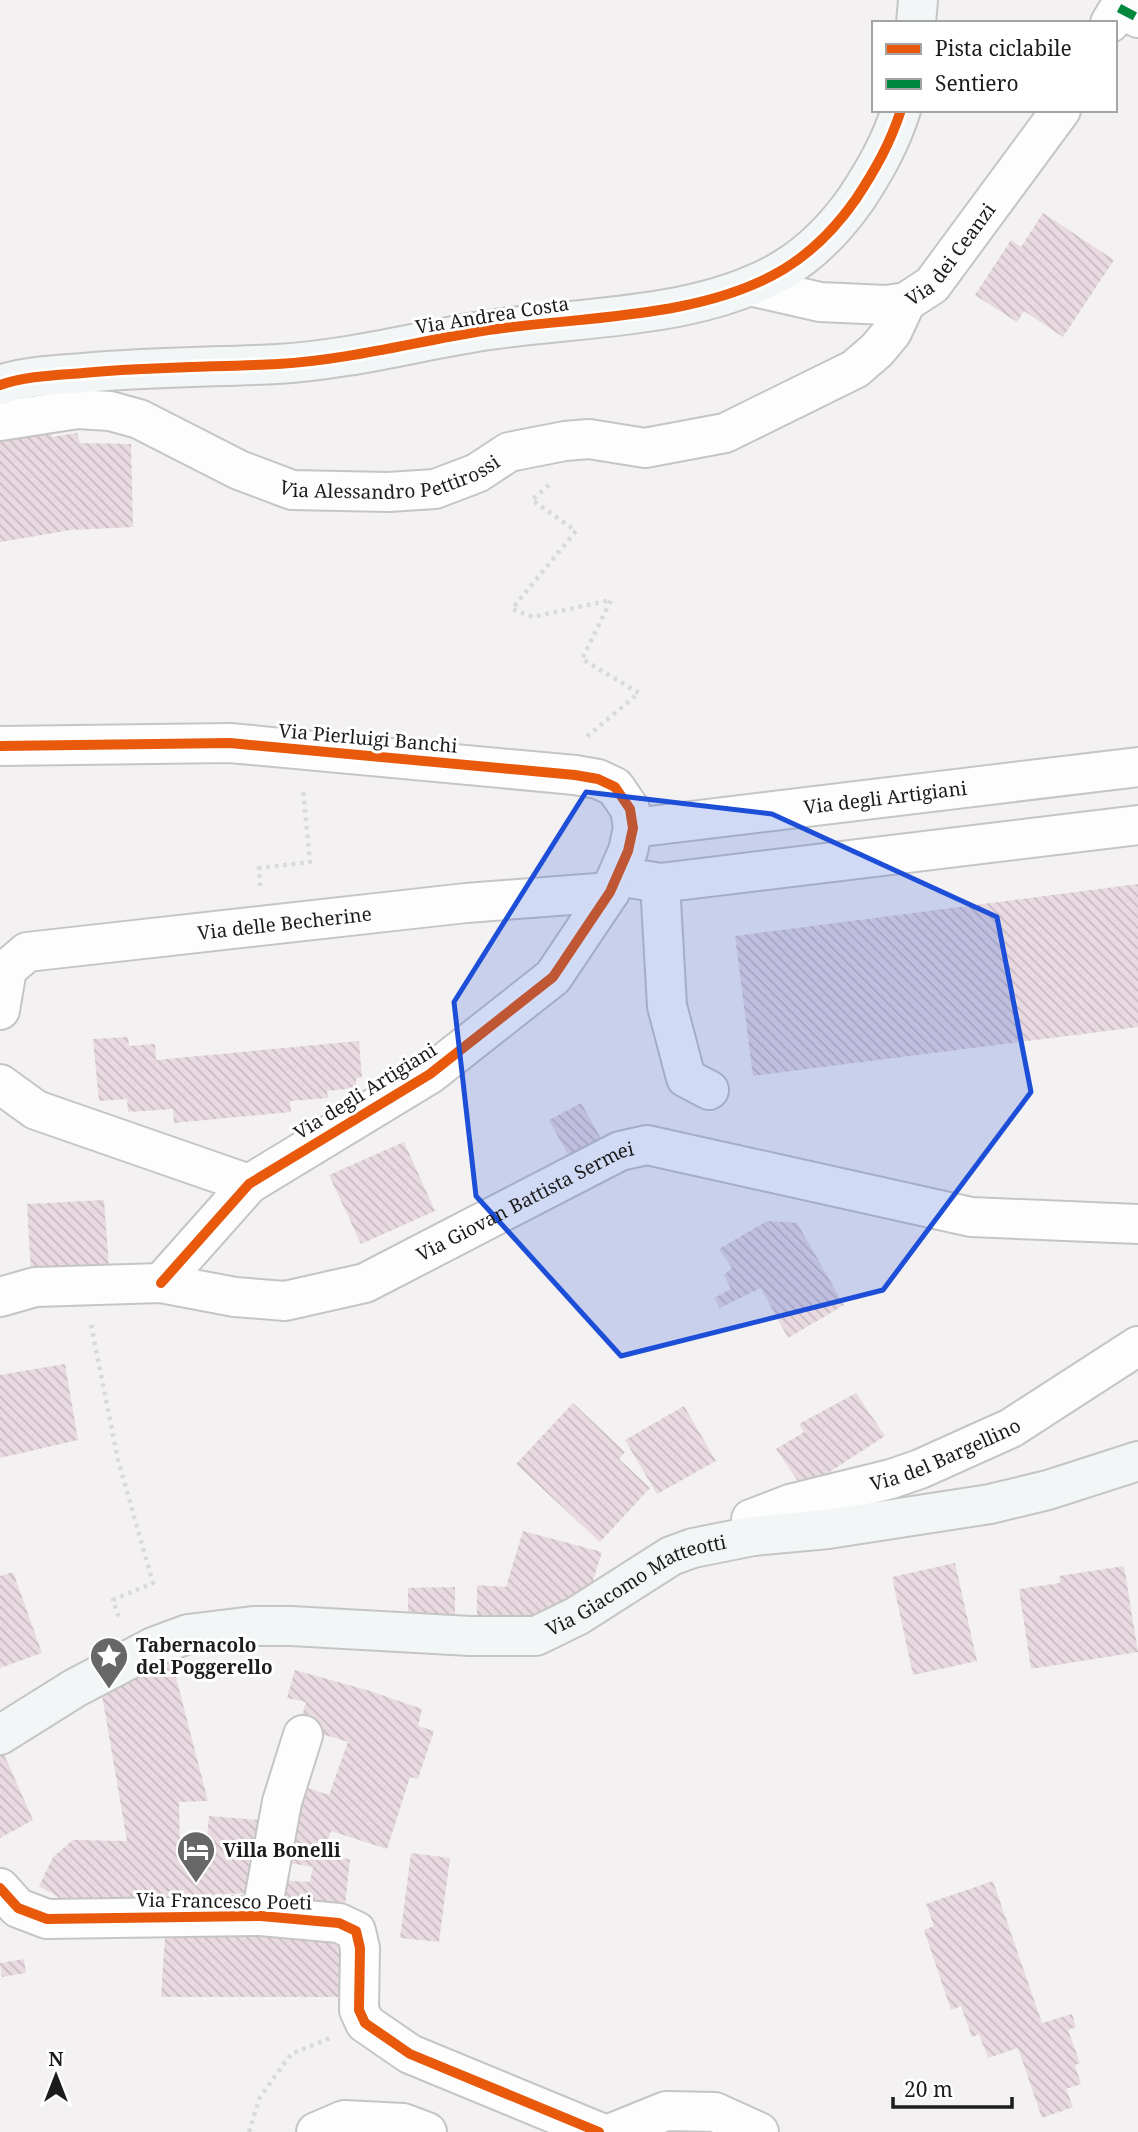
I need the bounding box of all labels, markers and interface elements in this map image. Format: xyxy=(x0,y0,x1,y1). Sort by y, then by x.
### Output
legend xyxy=(872,21,1117,112)
text: Pista ciclabile xyxy=(935,34,1072,62)
text: Sentiero xyxy=(935,69,1019,97)
street label: Via dei Ceanzi xyxy=(900,198,1001,312)
street label: Via Andrea Costa xyxy=(413,290,571,340)
street label: Via Alessandro Pettirossi xyxy=(276,449,505,505)
street label: Via Pierluigi Banchi xyxy=(278,717,458,759)
street label: Via degli Artigiani xyxy=(802,775,968,820)
street label: Via delle Becherine xyxy=(196,901,373,946)
street label: Via degli Artigiani xyxy=(289,1037,441,1145)
street label: Via Giovan Battista Sermei xyxy=(412,1135,636,1267)
street label: Via del Bargellino xyxy=(867,1412,1026,1497)
street label: Via Giacomo Matteotti xyxy=(541,1529,728,1642)
place label: Tabernacolo del Poggerello xyxy=(136,1632,273,1680)
place icon: Tabernacolo del Poggerello xyxy=(88,1635,130,1690)
hotel icon: Villa Bonelli xyxy=(175,1829,217,1884)
place label: Villa Bonelli xyxy=(223,1837,341,1863)
street label: Via Francesco Poeti xyxy=(136,1886,312,1916)
north arrow xyxy=(21,2041,91,2111)
text: N xyxy=(49,2046,64,2072)
scale bar xyxy=(893,2066,1012,2110)
text: 20 m xyxy=(904,2075,953,2103)

